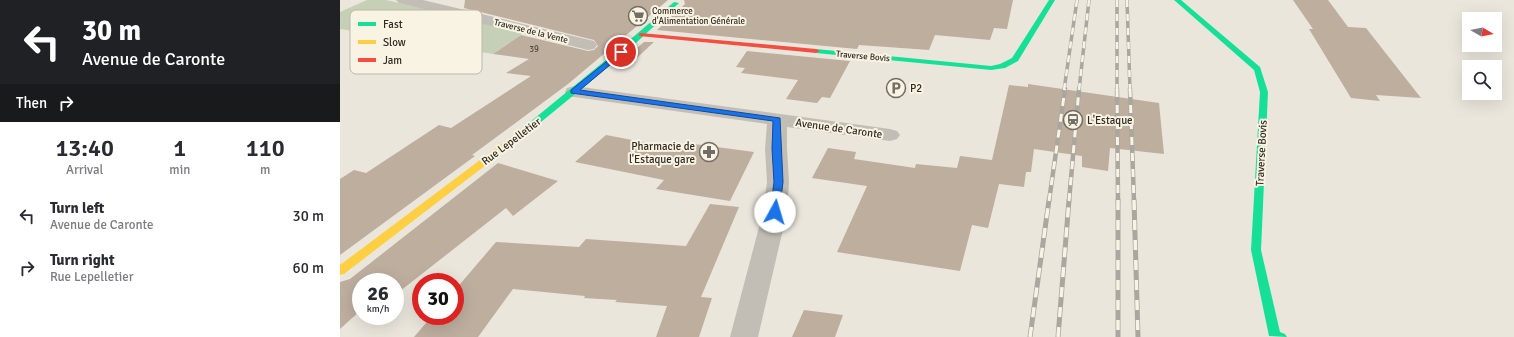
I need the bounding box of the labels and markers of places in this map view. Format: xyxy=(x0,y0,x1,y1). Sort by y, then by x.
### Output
supermarket icon: Commerce d'Alimentation Générale xyxy=(627,5,649,27)
place label: Commerce d'Alimentation Générale xyxy=(652,6,746,27)
pin xyxy=(604,35,638,69)
parking icon: P2 xyxy=(885,77,907,99)
place label: P2 xyxy=(910,82,922,95)
station icon: L'Estaque xyxy=(1062,109,1084,131)
place label: L'Estaque xyxy=(1087,114,1133,127)
place label: Pharmacie de l'Estaque gare xyxy=(629,140,695,166)
pharmacy icon: Pharmacie de l'Estaque gare xyxy=(698,141,720,163)

